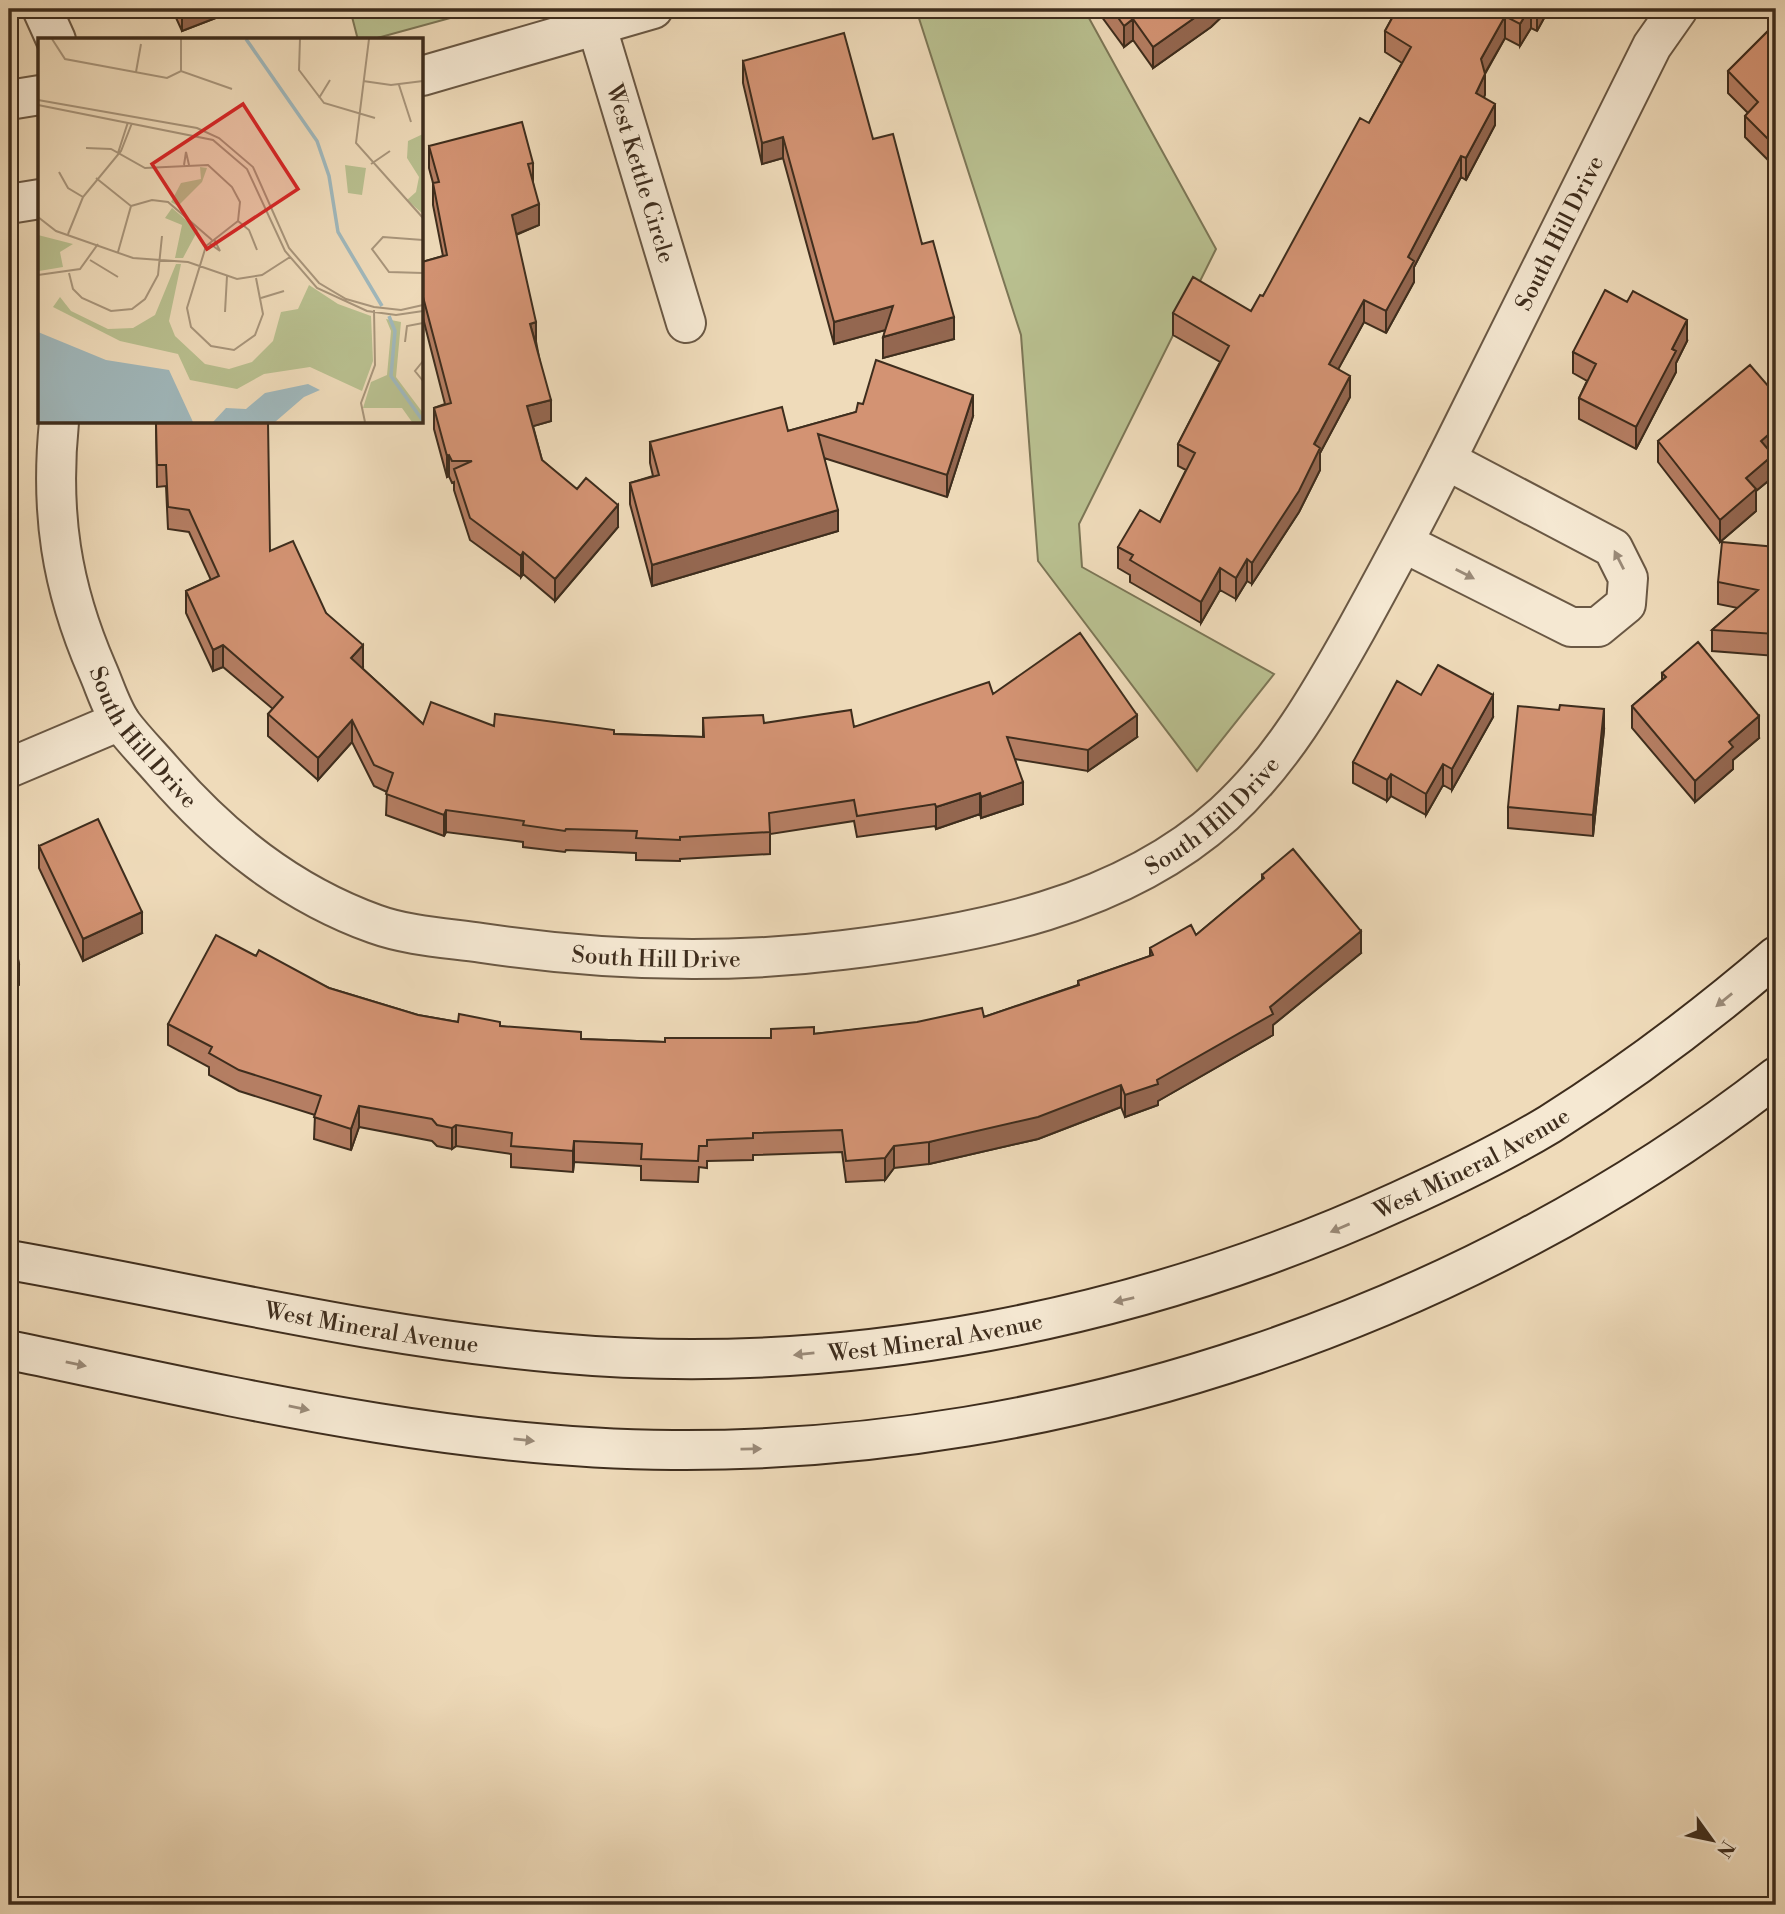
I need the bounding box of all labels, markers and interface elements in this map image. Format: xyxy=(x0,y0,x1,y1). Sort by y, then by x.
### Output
inset map xyxy=(38,38,424,424)
street label: West Kettle Circle xyxy=(600,80,680,266)
street label: South Hill Drive xyxy=(1510,151,1610,315)
one-way arrow xyxy=(1613,550,1625,570)
one-way arrow xyxy=(1455,568,1475,579)
street label: South Hill Drive xyxy=(83,663,203,814)
street label: South Hill Drive xyxy=(1140,751,1286,882)
street label: South Hill Drive xyxy=(570,941,741,974)
one-way arrow xyxy=(1716,992,1733,1007)
street label: West Mineral Avenue xyxy=(1369,1102,1575,1226)
one-way arrow xyxy=(1329,1222,1350,1233)
one-way arrow xyxy=(1113,1294,1135,1305)
street label: West Mineral Avenue xyxy=(261,1296,480,1360)
street label: West Mineral Avenue xyxy=(826,1308,1045,1368)
one-way arrow xyxy=(793,1349,815,1360)
one-way arrow xyxy=(65,1359,87,1370)
one-way arrow xyxy=(288,1403,310,1414)
one-way arrow xyxy=(513,1435,535,1446)
one-way arrow xyxy=(740,1443,762,1454)
north arrow xyxy=(1676,1806,1746,1876)
text: N xyxy=(1711,1836,1740,1862)

